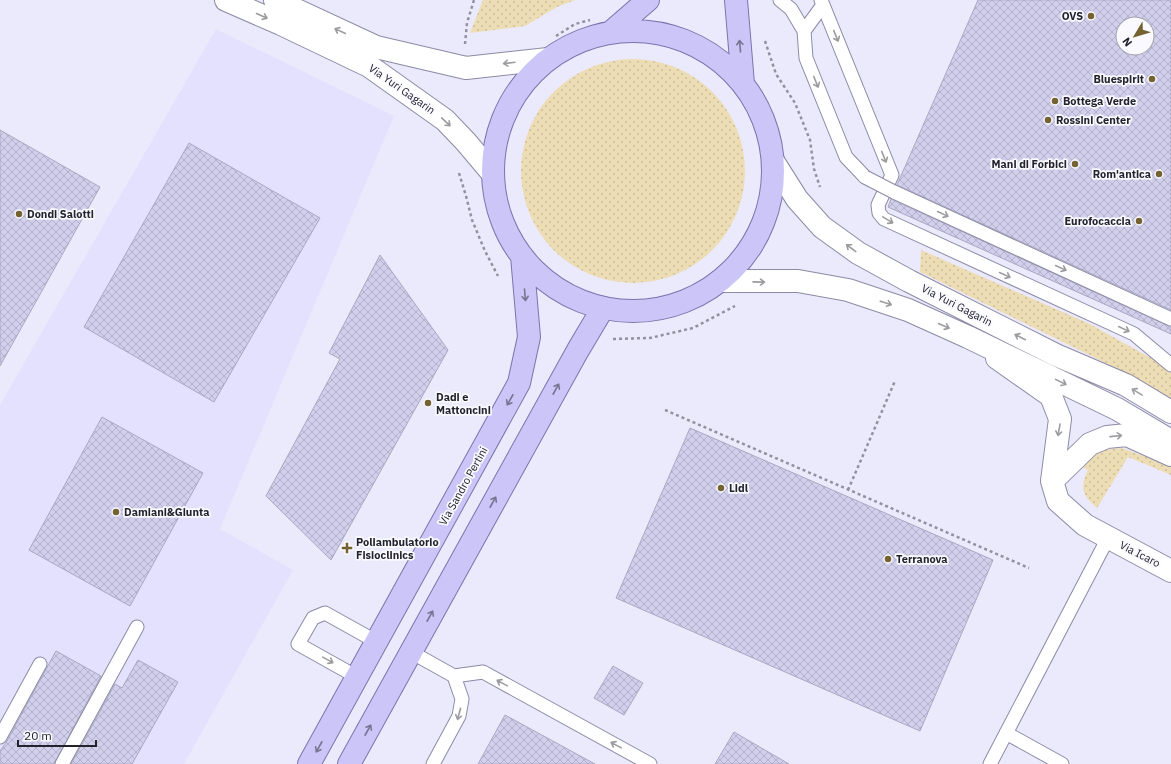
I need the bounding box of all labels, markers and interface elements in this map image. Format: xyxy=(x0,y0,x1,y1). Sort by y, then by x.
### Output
place label: OVS xyxy=(1062,9,1083,23)
marker: OVS xyxy=(1086,11,1096,21)
one-way arrow xyxy=(256,12,268,20)
north arrow xyxy=(1115,16,1155,56)
one-way arrow xyxy=(335,27,347,34)
one-way arrow xyxy=(832,30,840,42)
text: N xyxy=(1119,35,1135,50)
one-way arrow xyxy=(736,40,744,53)
one-way arrow xyxy=(503,59,516,67)
street label: Via Yuri Gagarin xyxy=(366,61,438,117)
place label: Bluespirit xyxy=(1093,72,1144,86)
marker: Bluespirit xyxy=(1147,74,1157,84)
one-way arrow xyxy=(812,75,820,87)
place label: Bottega Verde xyxy=(1063,94,1136,108)
marker: Bottega Verde xyxy=(1050,96,1060,106)
place label: Rossini Center xyxy=(1056,113,1131,127)
marker: Rossini Center xyxy=(1043,115,1053,125)
one-way arrow xyxy=(441,117,451,127)
one-way arrow xyxy=(881,150,889,162)
place label: Mani di Forbici xyxy=(992,157,1067,171)
marker: Mani di Forbici xyxy=(1070,159,1080,169)
place label: Rom'antica xyxy=(1093,167,1151,181)
marker: Rom'antica xyxy=(1154,169,1164,179)
place label: Dondi Salotti xyxy=(27,207,94,221)
marker: Dondi Salotti xyxy=(14,209,24,219)
one-way arrow xyxy=(936,211,948,218)
place label: Eurofocaccia xyxy=(1064,214,1131,228)
marker: Eurofocaccia xyxy=(1134,216,1144,226)
one-way arrow xyxy=(882,217,894,225)
one-way arrow xyxy=(846,244,857,252)
one-way arrow xyxy=(1054,265,1066,272)
one-way arrow xyxy=(999,272,1011,279)
one-way arrow xyxy=(752,278,765,286)
street label: Via Yuri Gagarin xyxy=(919,281,995,329)
one-way arrow xyxy=(522,288,529,301)
one-way arrow xyxy=(879,299,891,307)
one-way arrow xyxy=(937,323,949,330)
one-way arrow xyxy=(1117,326,1129,334)
one-way arrow xyxy=(1014,332,1026,340)
one-way arrow xyxy=(1055,379,1067,386)
one-way arrow xyxy=(553,383,561,395)
one-way arrow xyxy=(1132,387,1144,395)
place label: Dadi e Mattoncini xyxy=(436,390,491,417)
one-way arrow xyxy=(505,394,513,406)
marker: Dadi e Mattoncini xyxy=(423,398,433,408)
one-way arrow xyxy=(1054,423,1062,436)
one-way arrow xyxy=(1109,433,1122,440)
street label: Via Sandro Pertini xyxy=(436,444,490,528)
place label: Lidl xyxy=(729,481,749,495)
marker: Lidl xyxy=(716,483,726,493)
one-way arrow xyxy=(490,497,498,509)
place label: Damiani&Giunta xyxy=(124,505,209,519)
marker: Damiani&Giunta xyxy=(111,507,121,517)
place label: Poliambulatorio Fisioclinics xyxy=(356,535,439,562)
street label: Via Icaro xyxy=(1117,538,1163,570)
marker: Poliambulatorio Fisioclinics xyxy=(341,542,353,554)
place label: Terranova xyxy=(896,552,948,566)
marker: Terranova xyxy=(883,554,893,564)
one-way arrow xyxy=(427,610,435,622)
one-way arrow xyxy=(322,657,334,665)
one-way arrow xyxy=(496,678,508,686)
one-way arrow xyxy=(455,707,462,720)
scale bar xyxy=(18,722,96,748)
one-way arrow xyxy=(364,724,372,736)
text: 20 m xyxy=(24,728,52,743)
one-way arrow xyxy=(314,741,322,753)
one-way arrow xyxy=(610,741,622,749)

